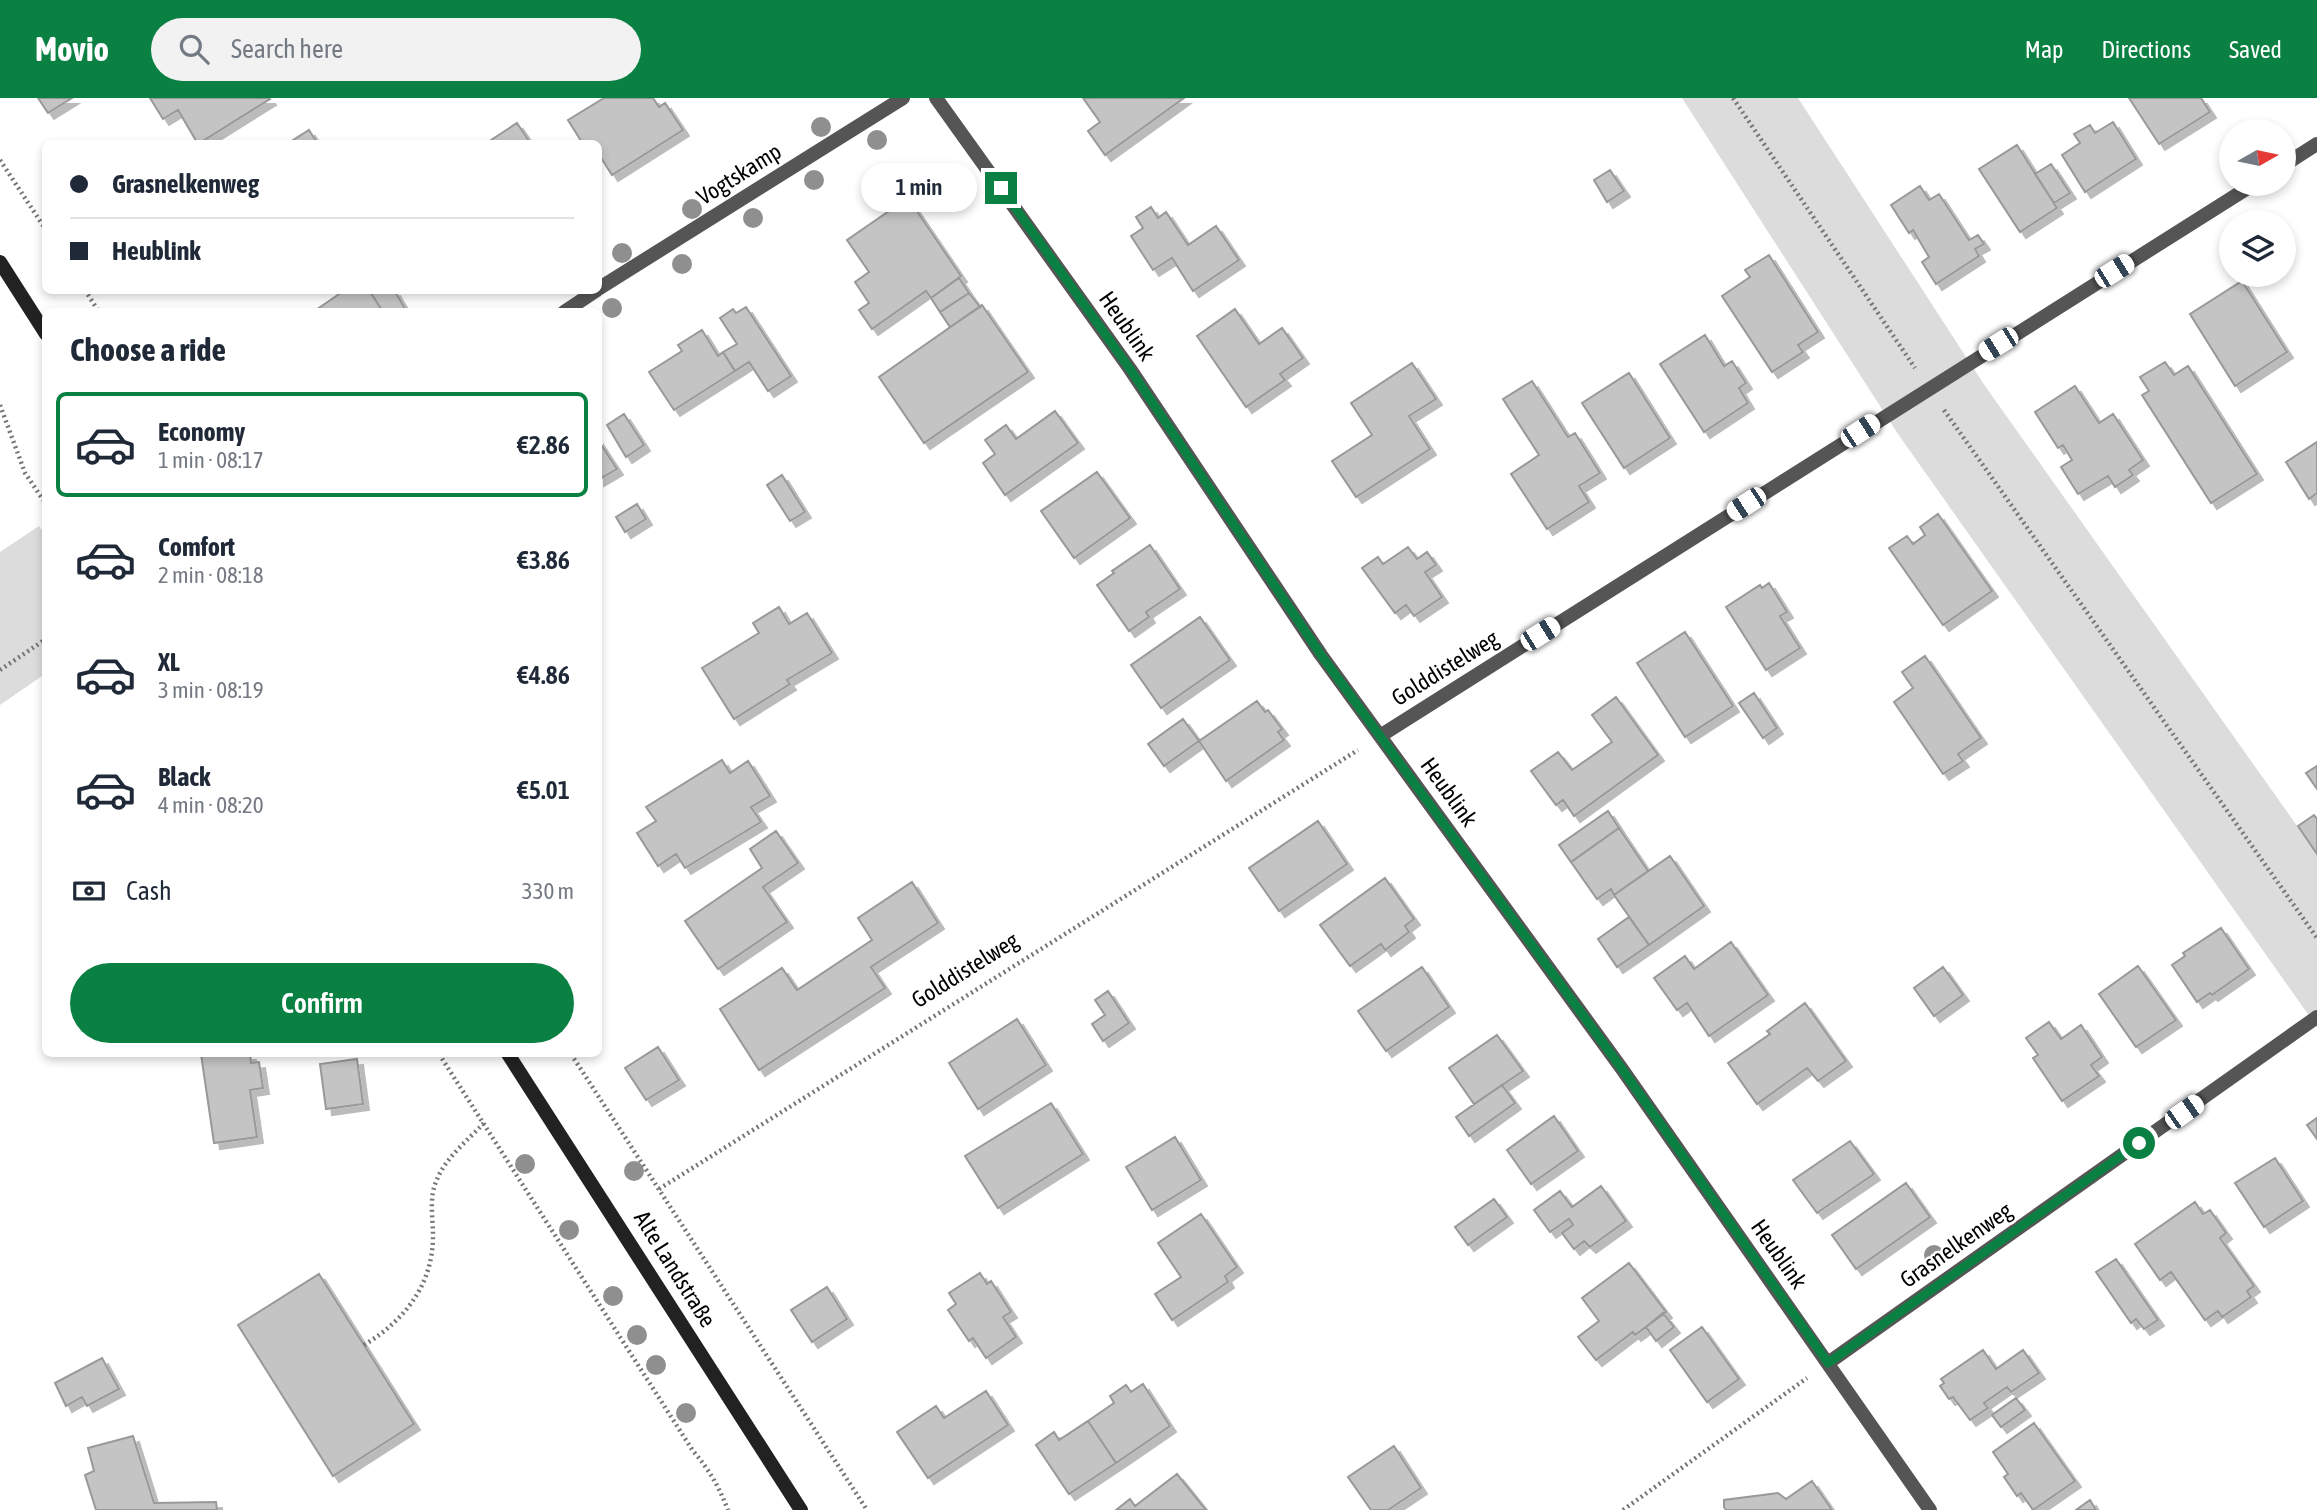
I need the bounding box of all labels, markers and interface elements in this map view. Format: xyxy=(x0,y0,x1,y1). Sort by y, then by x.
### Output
search box xyxy=(151,18,641,81)
text: Movio xyxy=(35,30,109,68)
icon: search xyxy=(175,30,213,68)
text: Search here xyxy=(231,34,343,64)
text: Map xyxy=(2025,36,2063,63)
text: Directions xyxy=(2101,36,2191,63)
text: Saved xyxy=(2229,36,2282,63)
north arrow xyxy=(2219,119,2296,196)
map controls xyxy=(2219,119,2296,287)
street label: Vogtskamp xyxy=(692,138,786,210)
callout: 1 min xyxy=(861,164,976,212)
text: Grasnelkenweg xyxy=(112,169,259,199)
route end xyxy=(985,172,1017,204)
text: 1 min xyxy=(896,174,942,200)
button: layers xyxy=(2219,210,2296,287)
text: Heublink xyxy=(112,236,201,266)
car xyxy=(2091,251,2138,291)
street label: Heublink xyxy=(1094,286,1160,366)
car xyxy=(1975,324,2022,364)
text: Choose a ride xyxy=(70,331,226,368)
car xyxy=(1837,411,1884,451)
icon: car xyxy=(74,413,137,476)
text: Economy xyxy=(158,417,245,447)
text: €2.86 xyxy=(517,430,570,460)
text: 1 min · 08:17 xyxy=(158,447,264,473)
car xyxy=(1723,484,1770,524)
icon: car xyxy=(74,528,137,591)
text: Comfort xyxy=(158,532,235,562)
text: €3.86 xyxy=(517,545,570,575)
text: 2 min · 08:18 xyxy=(158,562,264,588)
car xyxy=(1517,614,1564,654)
street label: Golddistelweg xyxy=(1387,625,1503,711)
icon: car xyxy=(74,643,137,706)
text: XL xyxy=(158,647,180,677)
text: €4.86 xyxy=(517,660,570,690)
text: 3 min · 08:19 xyxy=(158,677,264,703)
street label: Heublink xyxy=(1415,753,1483,831)
icon: car xyxy=(74,758,137,821)
text: Black xyxy=(158,762,210,792)
text: €5.01 xyxy=(517,775,570,805)
text: 4 min · 08:20 xyxy=(158,792,264,818)
icon: cash xyxy=(70,872,108,910)
text: Cash xyxy=(126,876,172,906)
text: 330 m xyxy=(522,878,574,904)
street label: Golddistelweg xyxy=(907,927,1023,1013)
button: Confirm xyxy=(70,963,574,1043)
car xyxy=(2161,1091,2208,1133)
route start xyxy=(2123,1127,2155,1159)
street label: Grasnelkenweg xyxy=(1895,1197,2017,1293)
street label: Alte Landstraße xyxy=(629,1206,721,1332)
street label: Heublink xyxy=(1746,1214,1812,1294)

